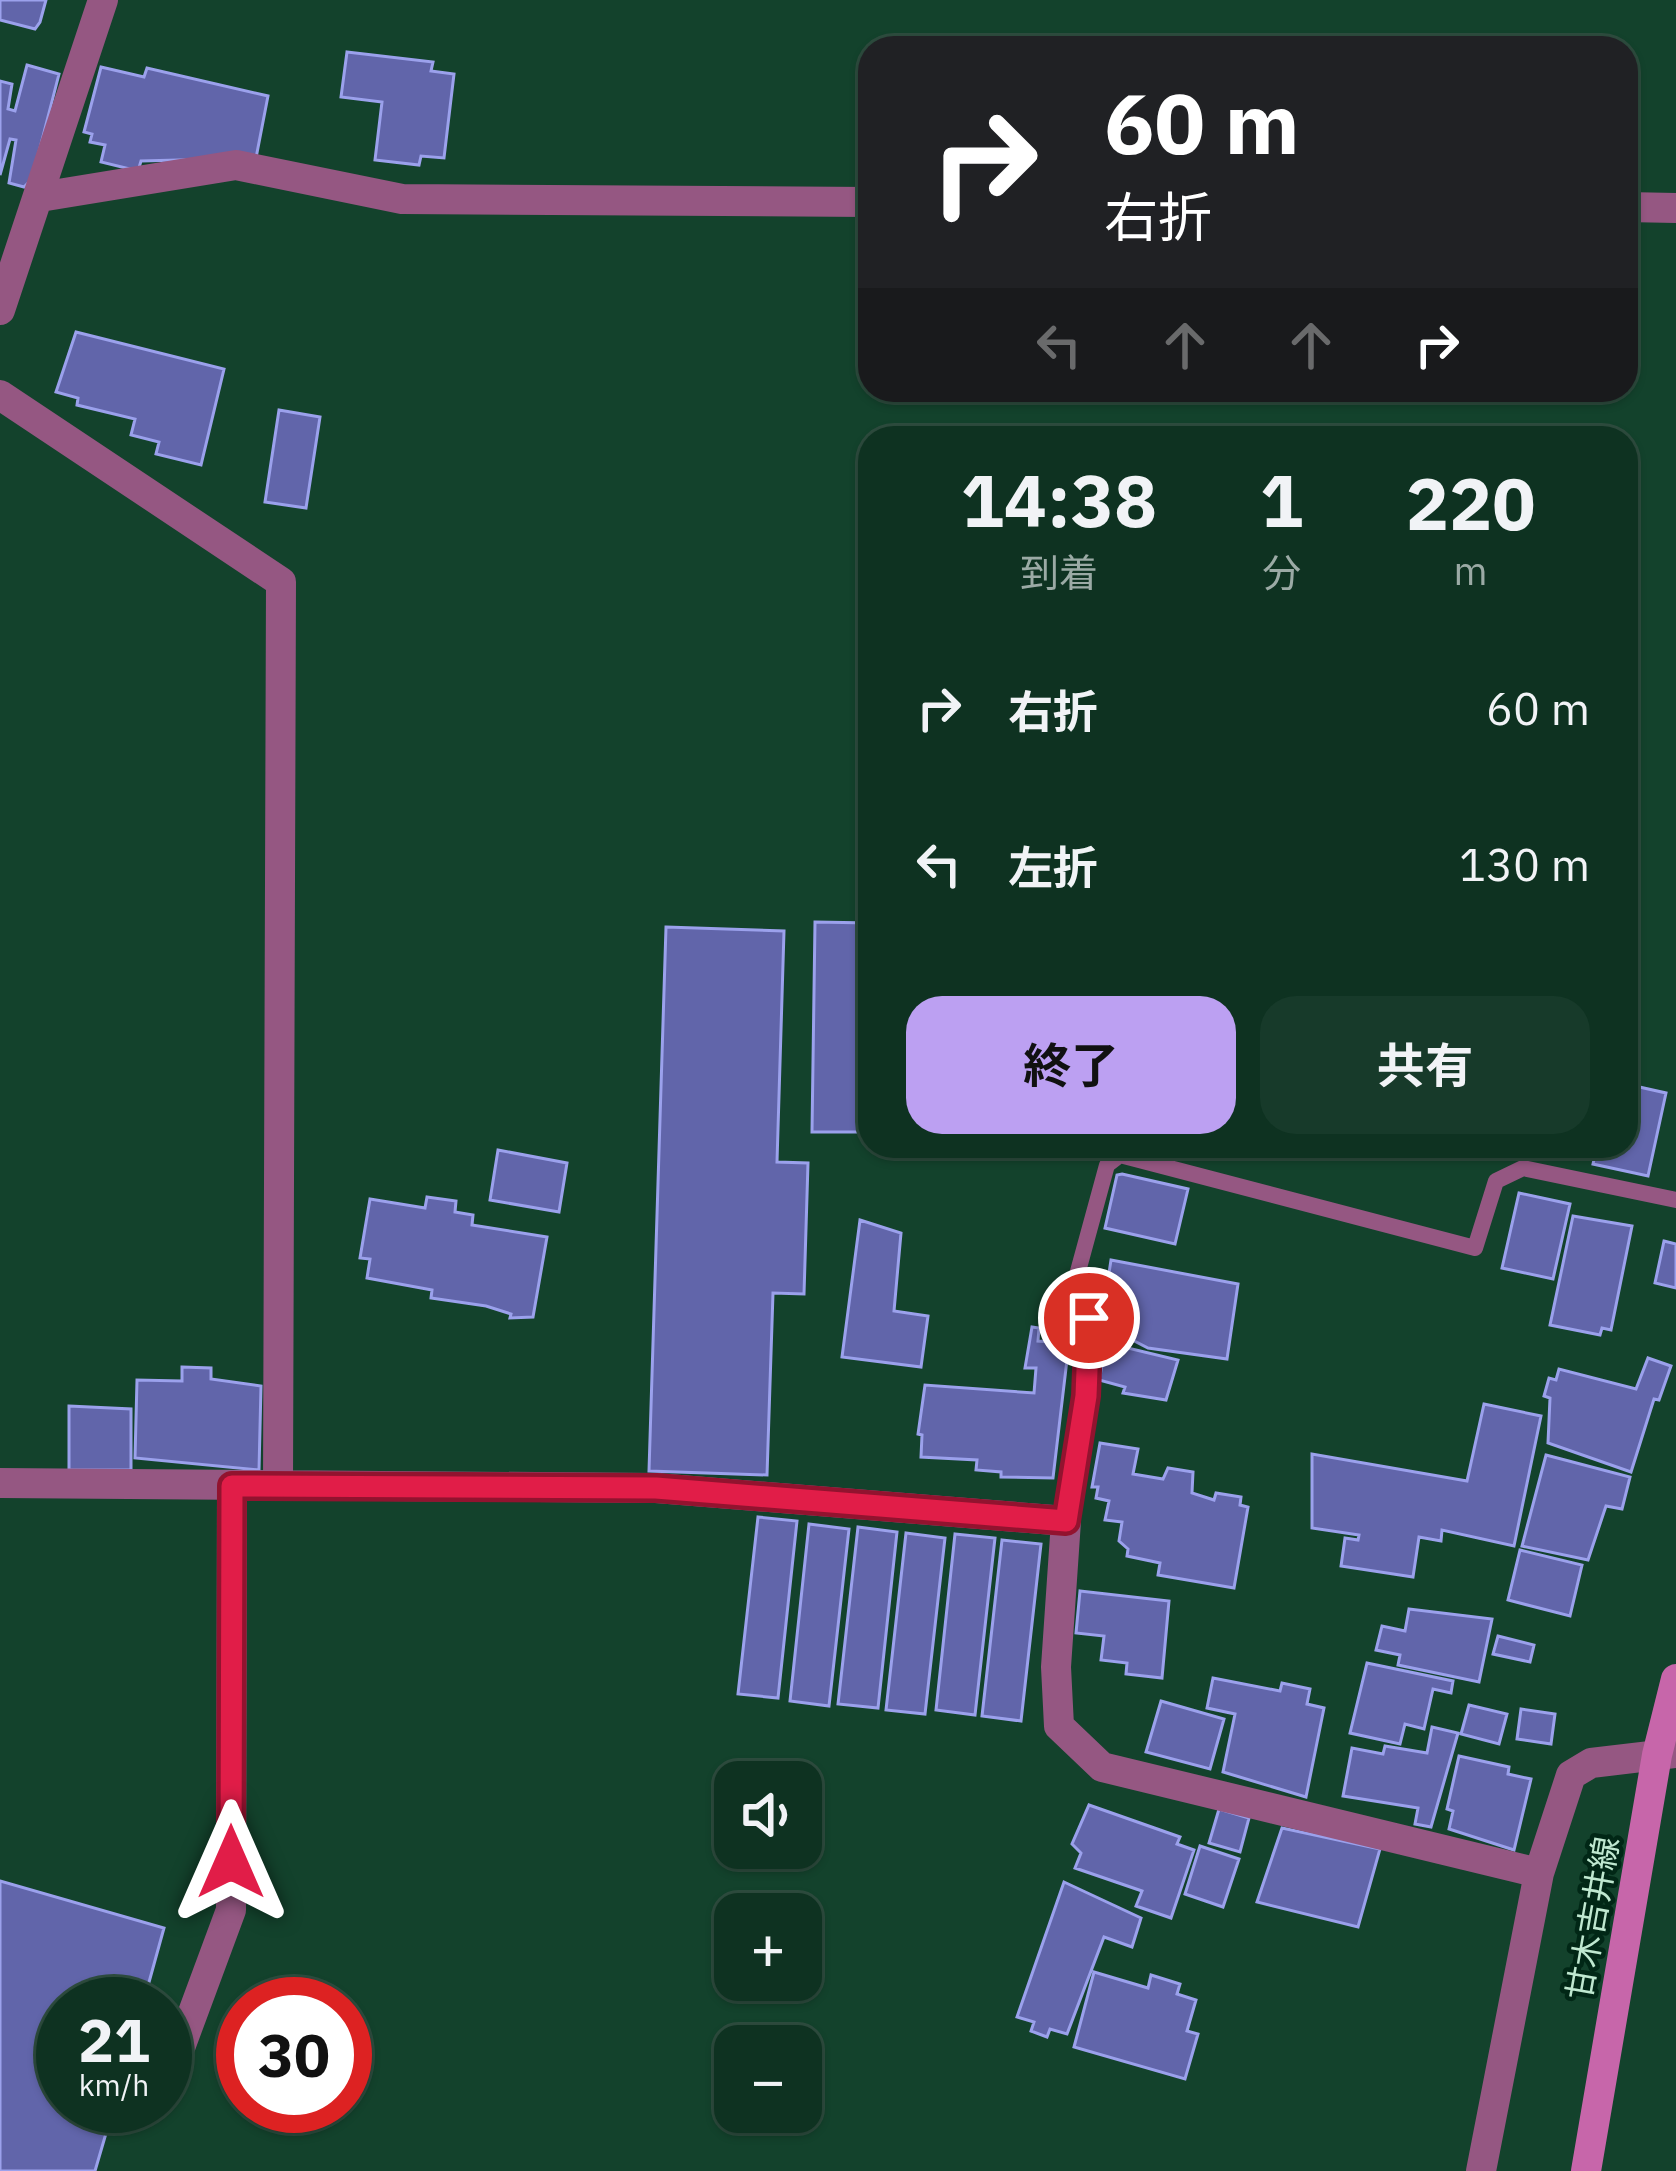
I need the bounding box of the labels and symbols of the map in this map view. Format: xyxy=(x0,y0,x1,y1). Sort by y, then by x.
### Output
pin xyxy=(1038,1267,1140,1369)
position arrow xyxy=(168,1799,294,1925)
street label: 甘木吉井線 xyxy=(1557,1833,1627,2003)
speed limit sign: 30 xyxy=(216,1977,372,2133)

